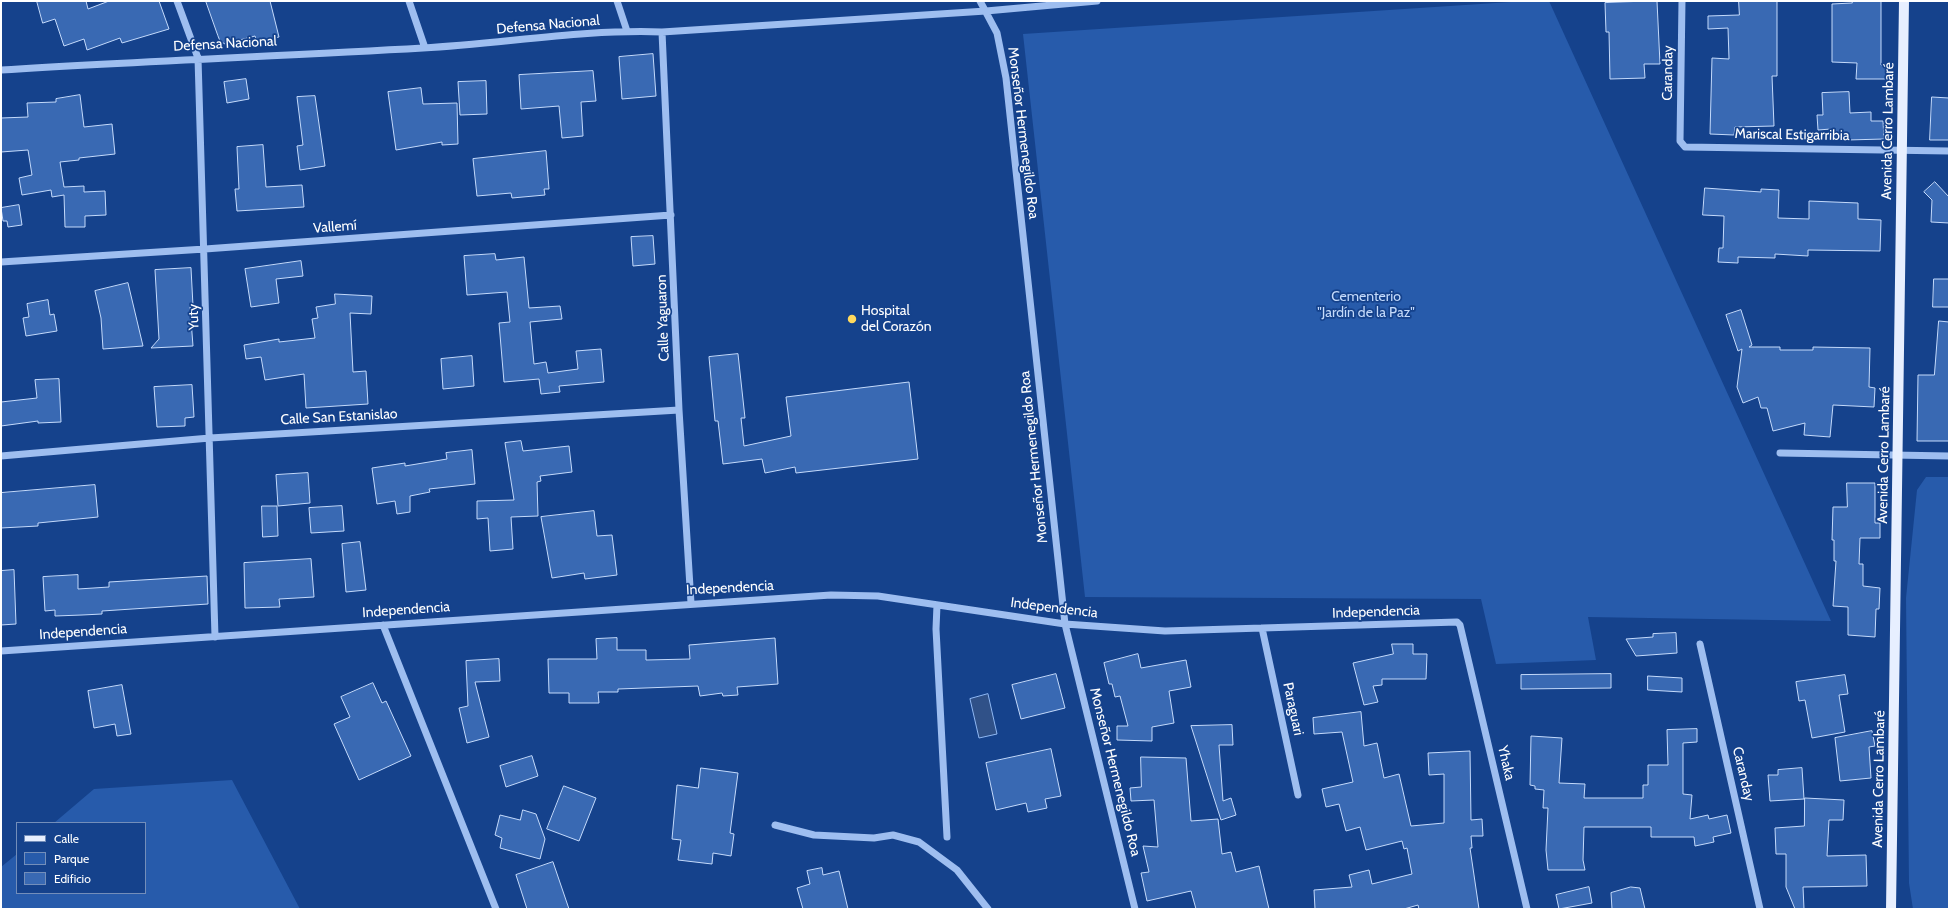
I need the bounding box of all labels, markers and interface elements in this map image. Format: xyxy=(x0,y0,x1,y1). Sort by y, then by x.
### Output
street label: Defensa Nacional xyxy=(496,12,600,38)
street label: Defensa Nacional xyxy=(173,33,277,55)
street label: Caranday xyxy=(1659,45,1677,101)
street label: Monseñor Hermenegildo Roa xyxy=(1004,46,1042,220)
street label: Avenida Cerro Lambaré xyxy=(1878,62,1898,200)
street label: Mariscal Estigarribia xyxy=(1734,126,1850,144)
street label: Vallemí xyxy=(313,217,357,237)
street label: Calle Yaguaron xyxy=(653,274,673,362)
park label: Cementerio "Jardín de la Paz" xyxy=(1317,289,1415,322)
place label: Hospital del Corazón xyxy=(861,303,932,336)
street label: Yuty xyxy=(185,304,203,330)
marker: Hospital del Corazón xyxy=(846,313,858,325)
street label: Monseñor Hermenegildo Roa xyxy=(1017,370,1051,544)
street label: Avenida Cerro Lambaré xyxy=(1874,386,1894,524)
street label: Calle San Estanislao xyxy=(280,406,398,428)
street label: Independencia xyxy=(686,577,774,599)
street label: Independencia xyxy=(1009,594,1099,622)
street label: Independencia xyxy=(362,599,450,621)
street label: Independencia xyxy=(1332,602,1420,622)
street label: Independencia xyxy=(39,621,127,643)
street label: Paraguari xyxy=(1279,681,1307,737)
street label: Monseñor Hermenegildo Roa xyxy=(1086,686,1144,858)
street label: Avenida Cerro Lambaré xyxy=(1869,710,1889,848)
street label: Yhaka xyxy=(1494,744,1518,782)
street label: Caranday xyxy=(1729,745,1757,803)
legend xyxy=(16,822,146,894)
text: Calle xyxy=(54,831,79,846)
text: Parque xyxy=(54,851,89,866)
text: Edificio xyxy=(54,871,91,886)

